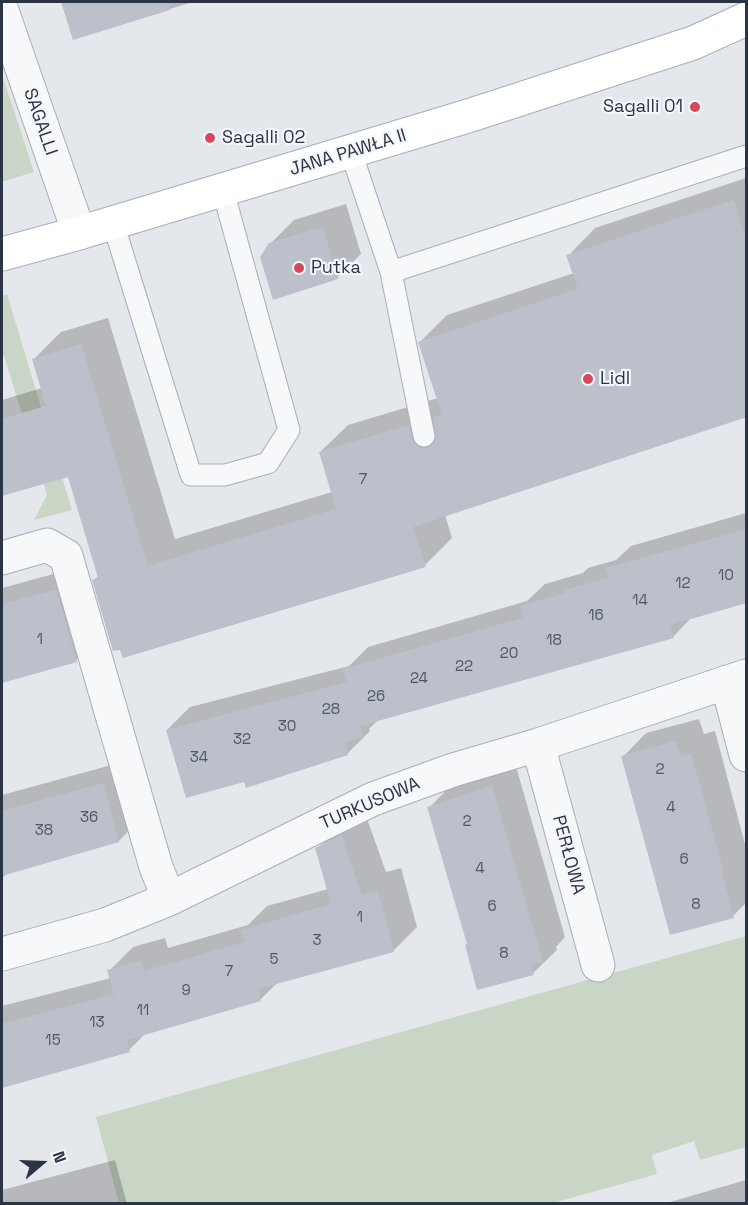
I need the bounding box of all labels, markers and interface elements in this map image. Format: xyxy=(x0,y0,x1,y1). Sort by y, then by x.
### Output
street label: SAGALLI xyxy=(18,86,62,158)
place label: Sagalli 01 xyxy=(603,96,683,118)
marker: Sagalli 01 xyxy=(688,100,702,114)
street label: JANA PAWŁA II xyxy=(287,125,409,181)
place label: Sagalli 02 xyxy=(222,127,305,149)
marker: Sagalli 02 xyxy=(203,131,217,145)
place label: Putka xyxy=(311,257,361,279)
marker: Putka xyxy=(292,261,306,275)
place label: Lidl xyxy=(600,368,630,390)
marker: Lidl xyxy=(581,372,595,386)
house number: 7 xyxy=(359,471,367,489)
house number: 10 xyxy=(718,567,734,585)
house number: 12 xyxy=(675,575,691,593)
house number: 14 xyxy=(632,592,648,610)
house number: 16 xyxy=(588,607,604,625)
house number: 1 xyxy=(37,631,43,649)
house number: 18 xyxy=(546,632,562,650)
house number: 20 xyxy=(500,645,518,663)
house number: 22 xyxy=(455,658,473,676)
house number: 24 xyxy=(410,670,428,688)
house number: 26 xyxy=(367,688,385,706)
house number: 28 xyxy=(322,701,340,719)
house number: 30 xyxy=(278,718,296,736)
house number: 32 xyxy=(233,731,251,749)
house number: 34 xyxy=(190,749,208,767)
house number: 2 xyxy=(655,761,665,779)
street label: TURKUSOWA xyxy=(317,773,423,835)
house number: 4 xyxy=(666,799,676,817)
house number: 36 xyxy=(80,809,98,827)
house number: 2 xyxy=(462,813,472,831)
street label: PERŁOWA xyxy=(547,813,589,897)
house number: 38 xyxy=(35,822,53,840)
house number: 6 xyxy=(679,851,689,869)
house number: 4 xyxy=(475,860,485,878)
house number: 8 xyxy=(691,896,701,914)
house number: 6 xyxy=(487,898,497,916)
house number: 1 xyxy=(357,909,363,927)
house number: 3 xyxy=(312,932,322,950)
house number: 8 xyxy=(499,945,509,963)
house number: 5 xyxy=(270,951,278,969)
house number: 7 xyxy=(225,963,233,981)
house number: 9 xyxy=(181,982,191,1000)
house number: 11 xyxy=(137,1002,149,1020)
house number: 13 xyxy=(89,1014,105,1032)
house number: 15 xyxy=(45,1032,61,1050)
north arrow xyxy=(12,1133,72,1193)
text: N xyxy=(48,1148,71,1165)

